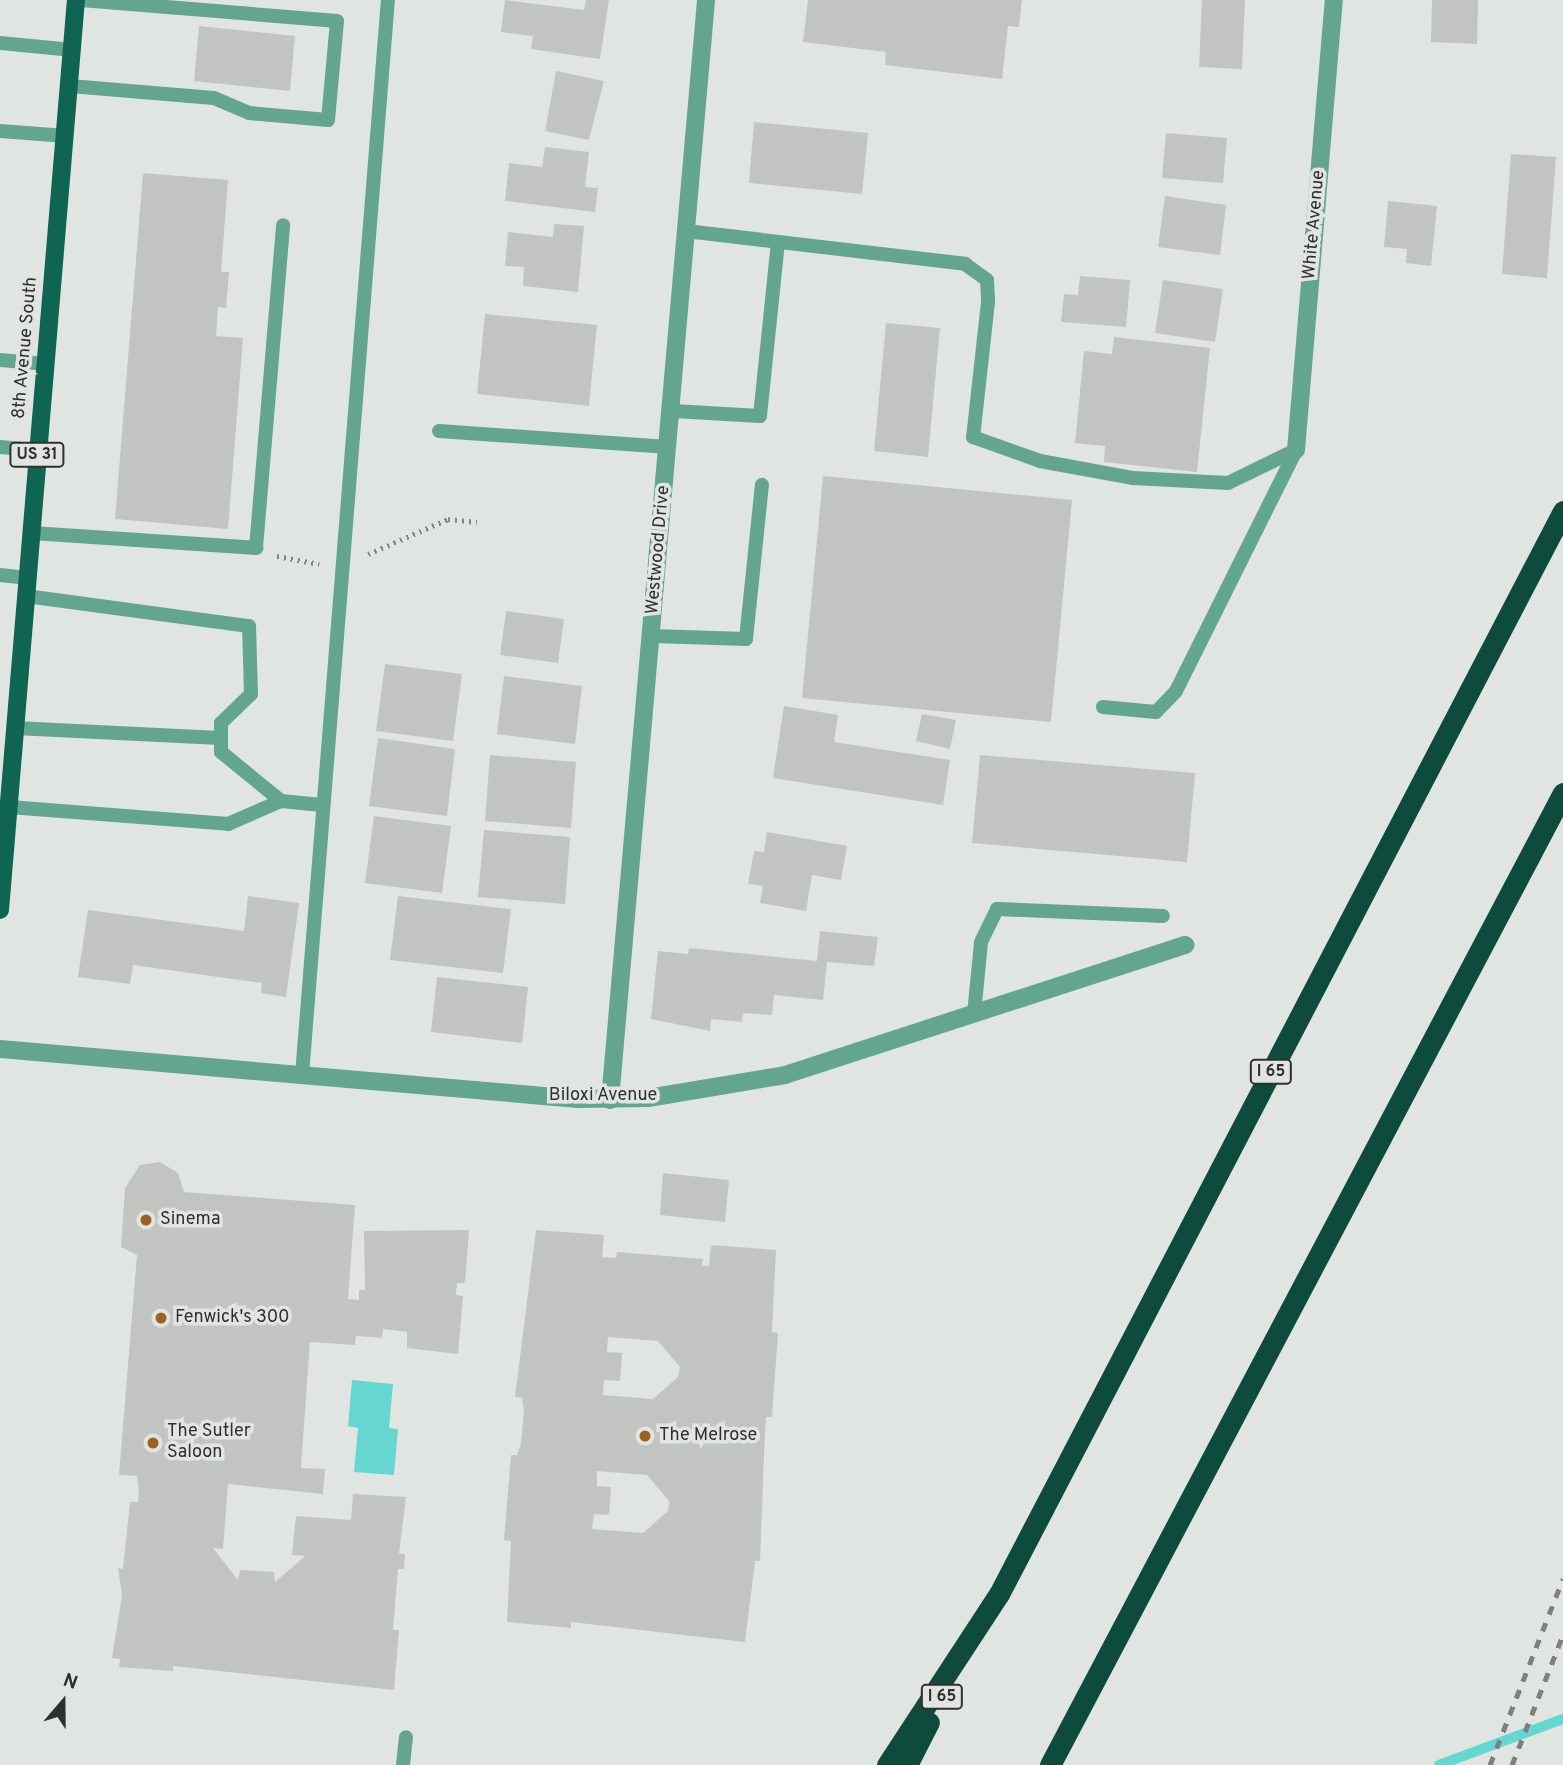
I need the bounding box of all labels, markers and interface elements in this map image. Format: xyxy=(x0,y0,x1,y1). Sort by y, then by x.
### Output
street label: White Avenue xyxy=(1299,169,1331,281)
street label: 8th Avenue South xyxy=(9,276,43,420)
road number: US 31 xyxy=(9,442,65,468)
street label: Westwood Drive xyxy=(643,485,675,615)
road number: I 65 xyxy=(1248,1060,1294,1084)
street label: Biloxi Avenue xyxy=(548,1085,658,1107)
place label: Sinema xyxy=(160,1209,220,1231)
marker: Sinema xyxy=(138,1212,154,1228)
place label: Fenwick's 300 xyxy=(175,1307,290,1329)
marker: Fenwick's 300 xyxy=(153,1310,169,1326)
place label: The Sutler Saloon xyxy=(167,1422,251,1464)
place label: The Melrose xyxy=(659,1425,757,1447)
marker: The Melrose xyxy=(637,1428,653,1444)
marker: The Sutler Saloon xyxy=(145,1435,161,1451)
north arrow xyxy=(28,1667,98,1737)
text: N xyxy=(60,1669,81,1696)
road number: I 65 xyxy=(919,1684,965,1709)

